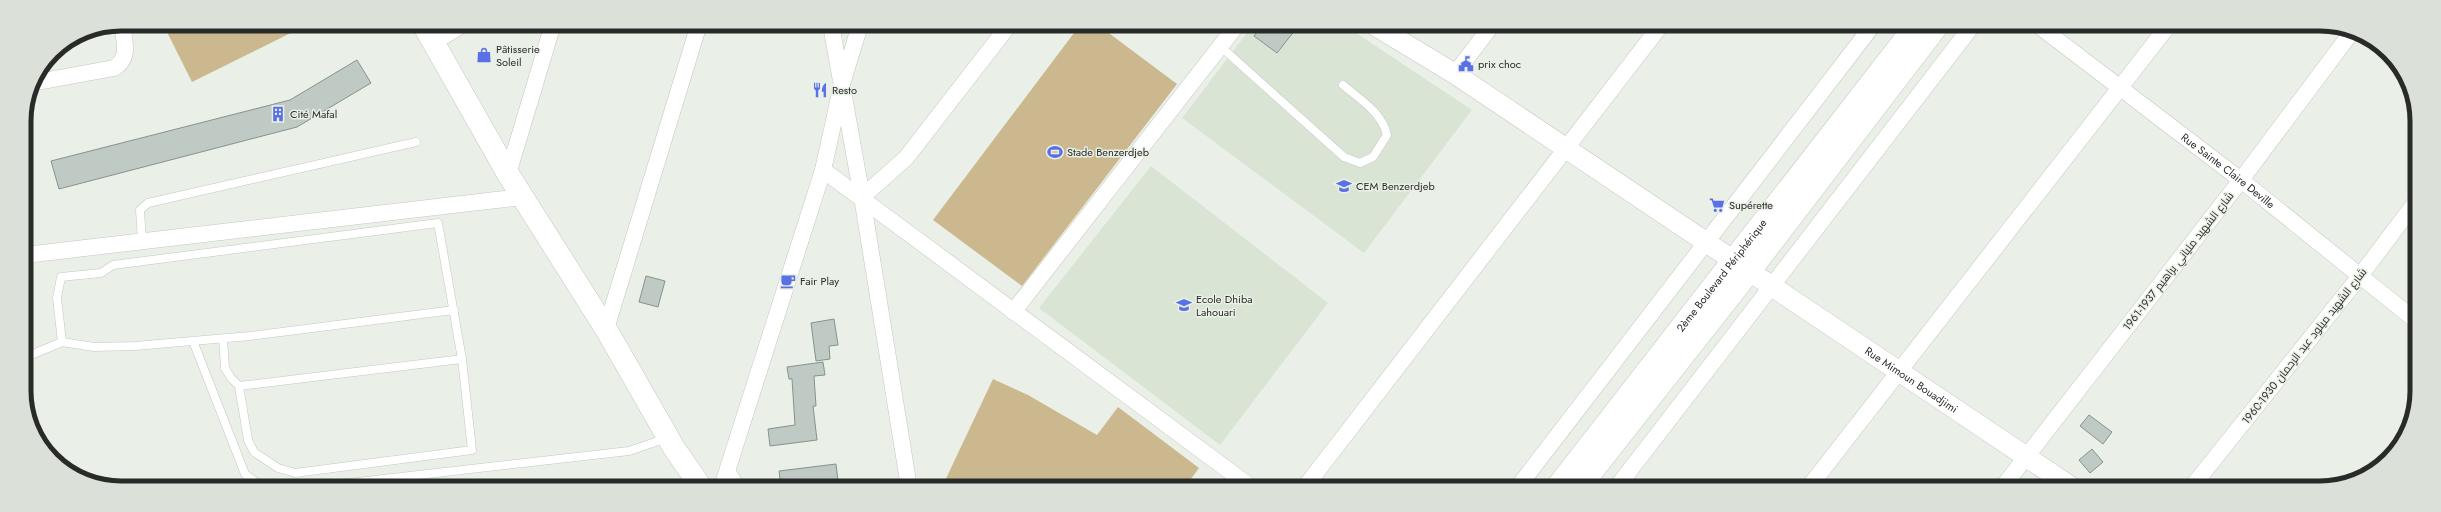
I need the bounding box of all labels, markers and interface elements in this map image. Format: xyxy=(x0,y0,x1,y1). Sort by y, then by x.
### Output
place label: Pâtisserie Soleil xyxy=(496,41,540,70)
shop icon: Pâtisserie Soleil xyxy=(475,46,493,64)
public building icon: prix choc xyxy=(1457,55,1475,73)
place label: prix choc xyxy=(1478,56,1521,72)
restaurant icon: Resto xyxy=(811,81,829,99)
place label: Resto xyxy=(832,82,857,98)
building icon: Cité Mafal xyxy=(269,105,287,123)
place label: Cité Mafal xyxy=(290,106,337,122)
street label: Rue Sainte Claire Deville xyxy=(2178,129,2279,212)
sports icon: Stade Benzerdjeb xyxy=(1046,143,1064,161)
place label: Stade Benzerdjeb xyxy=(1067,144,1149,160)
school or university icon: CEM Benzerdjeb xyxy=(1335,177,1353,195)
place label: CEM Benzerdjeb xyxy=(1356,178,1435,194)
street label: شارع الشهيد ملياني براهيم 1937-1961 xyxy=(2119,188,2238,334)
supermarket icon: Supérette xyxy=(1708,196,1726,214)
place label: Supérette xyxy=(1729,197,1773,213)
street label: 2ème Boulevard Périphérique xyxy=(1672,215,1771,335)
street label: شارع الشهيد ميلود عبد الرحمان 1930-1960 xyxy=(2238,264,2370,428)
cafe icon: Fair Play xyxy=(779,272,797,290)
place label: Fair Play xyxy=(800,273,839,289)
place label: Ecole Dhiba Lahouari xyxy=(1196,291,1253,320)
school or university icon: Ecole Dhiba Lahouari xyxy=(1175,296,1193,314)
street label: Rue Mimoun Bouadjimi xyxy=(1862,343,1961,417)

